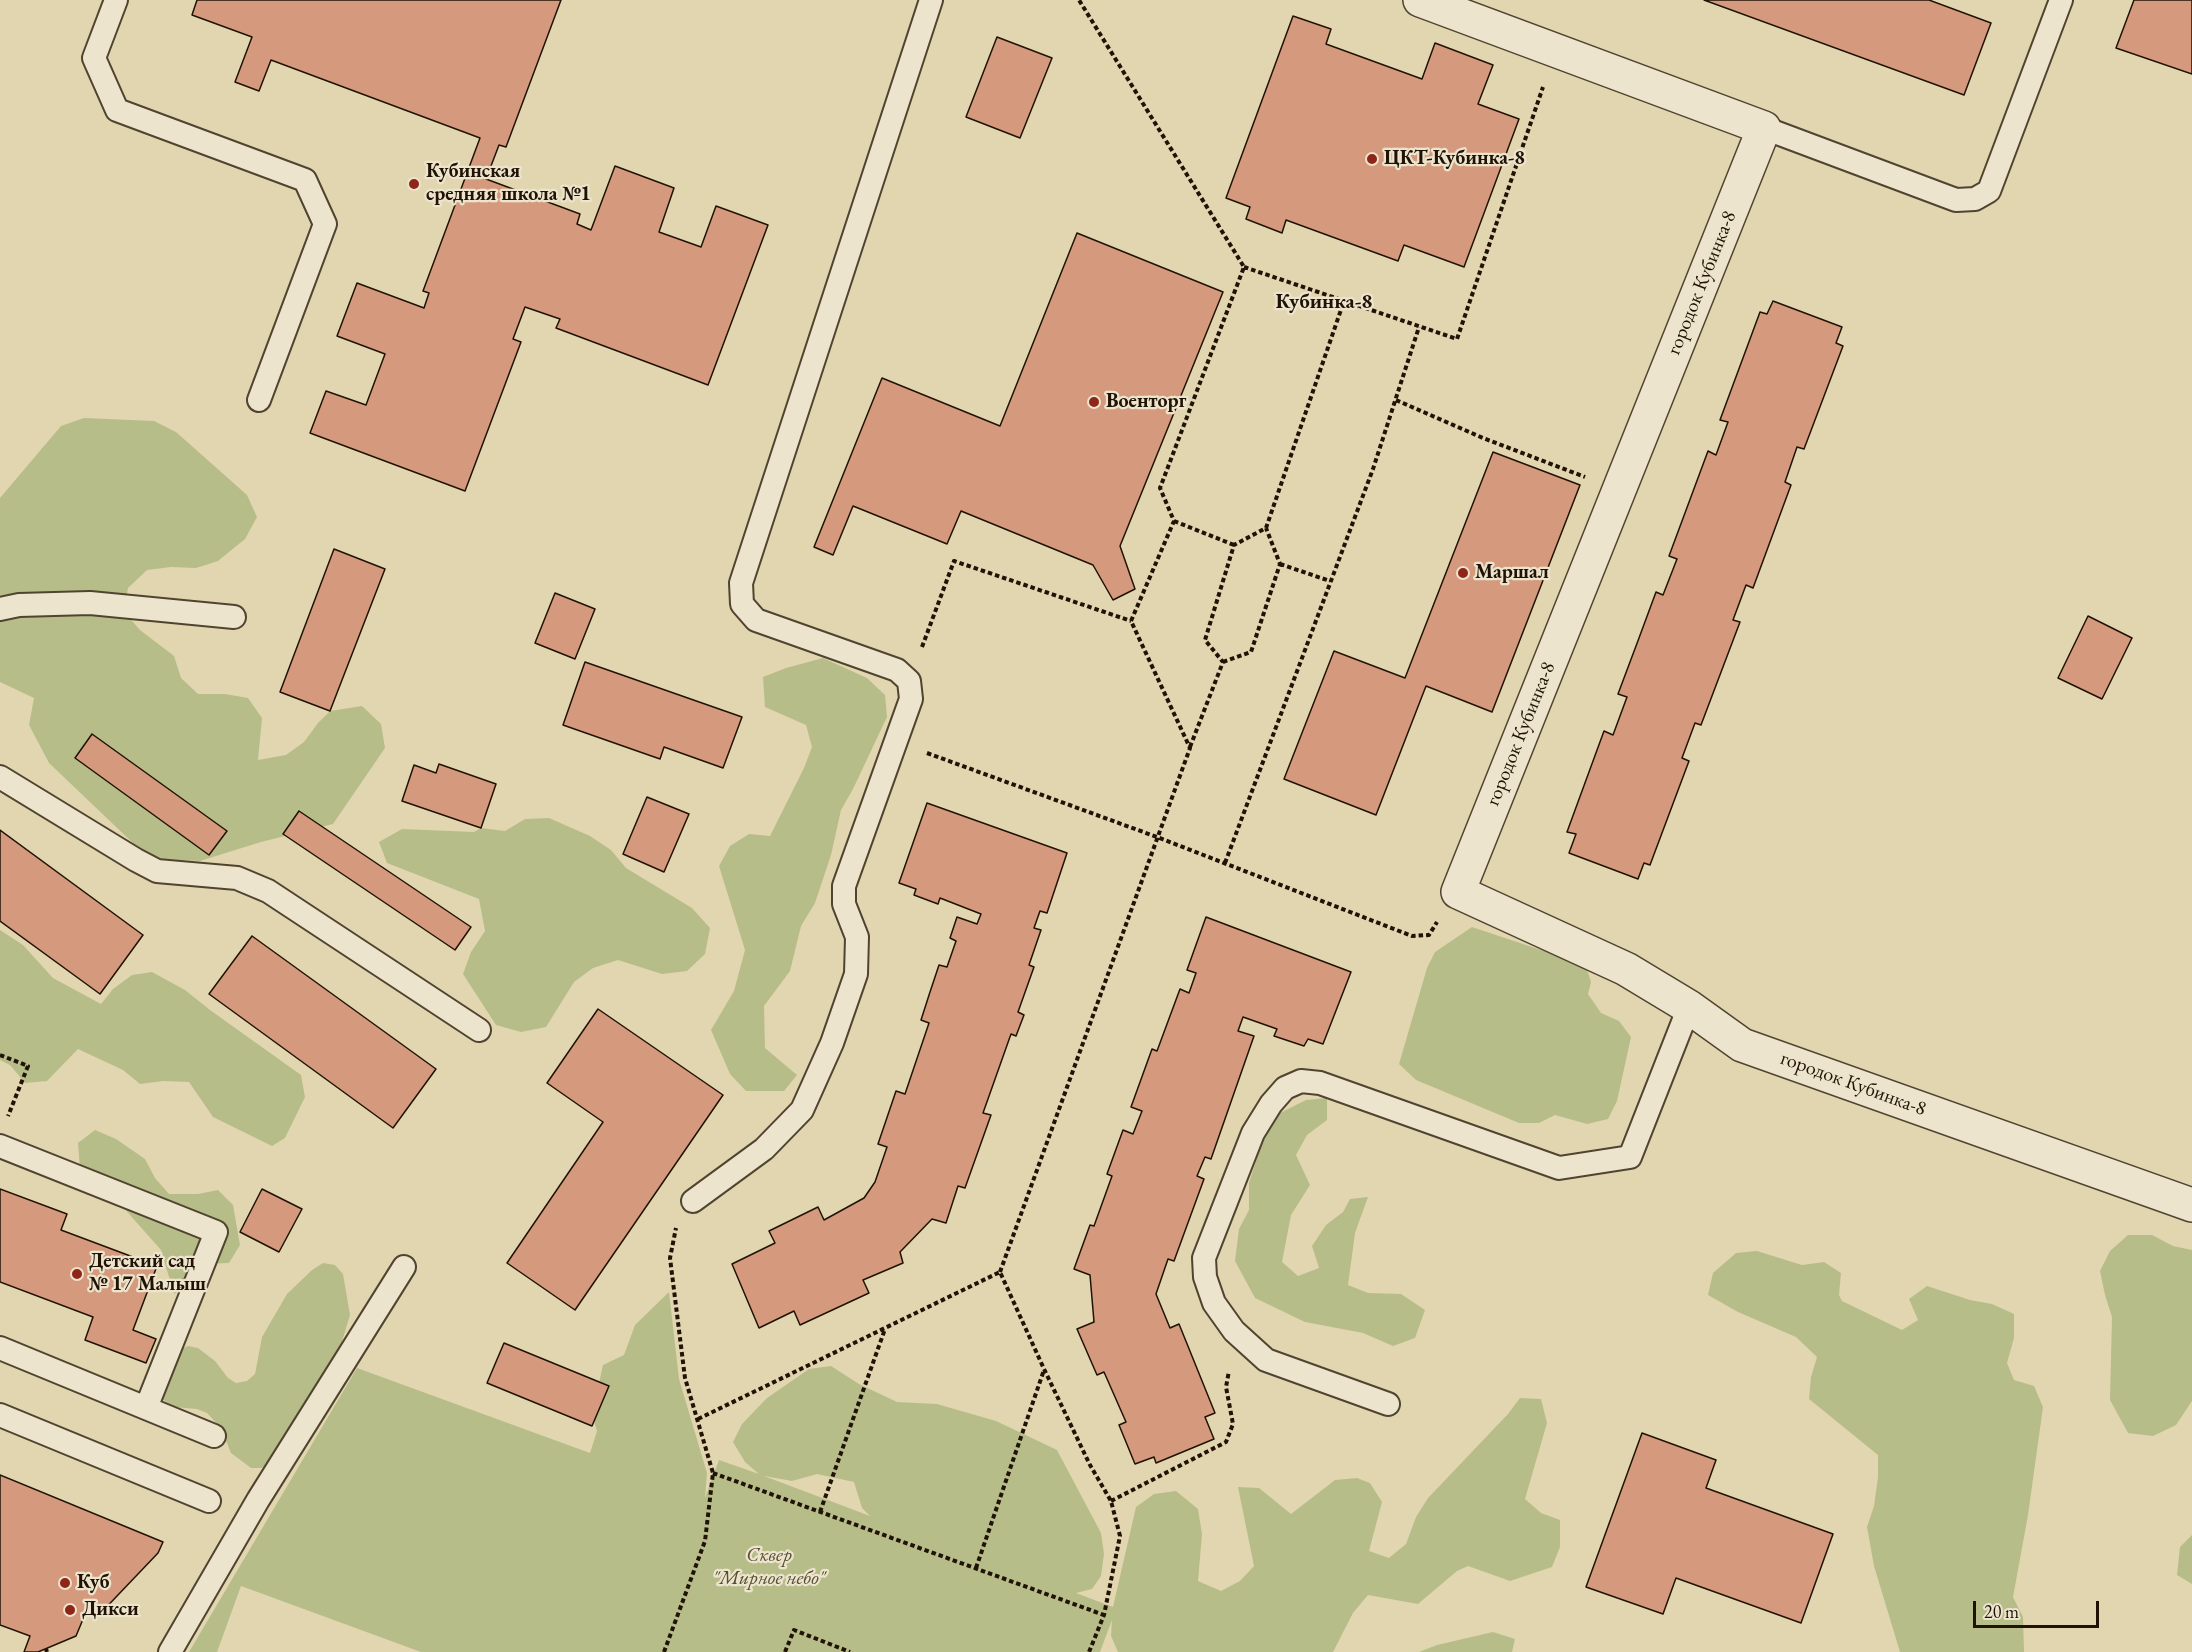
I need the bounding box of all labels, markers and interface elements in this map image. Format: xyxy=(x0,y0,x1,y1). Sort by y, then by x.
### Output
place label: ЦКТ-Кубинка-8 xyxy=(1384,147,1525,171)
marker: ЦКТ-Кубинка-8 xyxy=(1365,152,1379,166)
place label: Кубинская средняя школа №1 xyxy=(426,160,591,207)
marker: Кубинская средняя школа №1 xyxy=(407,177,421,191)
street label: городок Кубинка-8 xyxy=(1662,207,1742,359)
district label: Кубинка-8 xyxy=(1276,289,1372,315)
place label: Военторг xyxy=(1106,390,1186,414)
marker: Военторг xyxy=(1087,395,1101,409)
place label: Маршал xyxy=(1475,561,1549,585)
marker: Маршал xyxy=(1456,566,1470,580)
street label: городок Кубинка-8 xyxy=(1481,658,1561,810)
street label: городок Кубинка-8 xyxy=(1777,1047,1929,1121)
place label: Детский сад № 17 Малыш xyxy=(89,1250,206,1297)
marker: Детский сад № 17 Малыш xyxy=(70,1267,84,1281)
park label: Сквер "Мирное небо" xyxy=(713,1544,825,1591)
place label: Куб xyxy=(77,1571,110,1595)
marker: Куб xyxy=(58,1576,72,1590)
scale bar xyxy=(1976,1589,2102,1627)
place label: Дикси xyxy=(82,1598,139,1622)
text: 20 m xyxy=(1984,1600,2019,1623)
marker: Дикси xyxy=(63,1603,77,1617)

